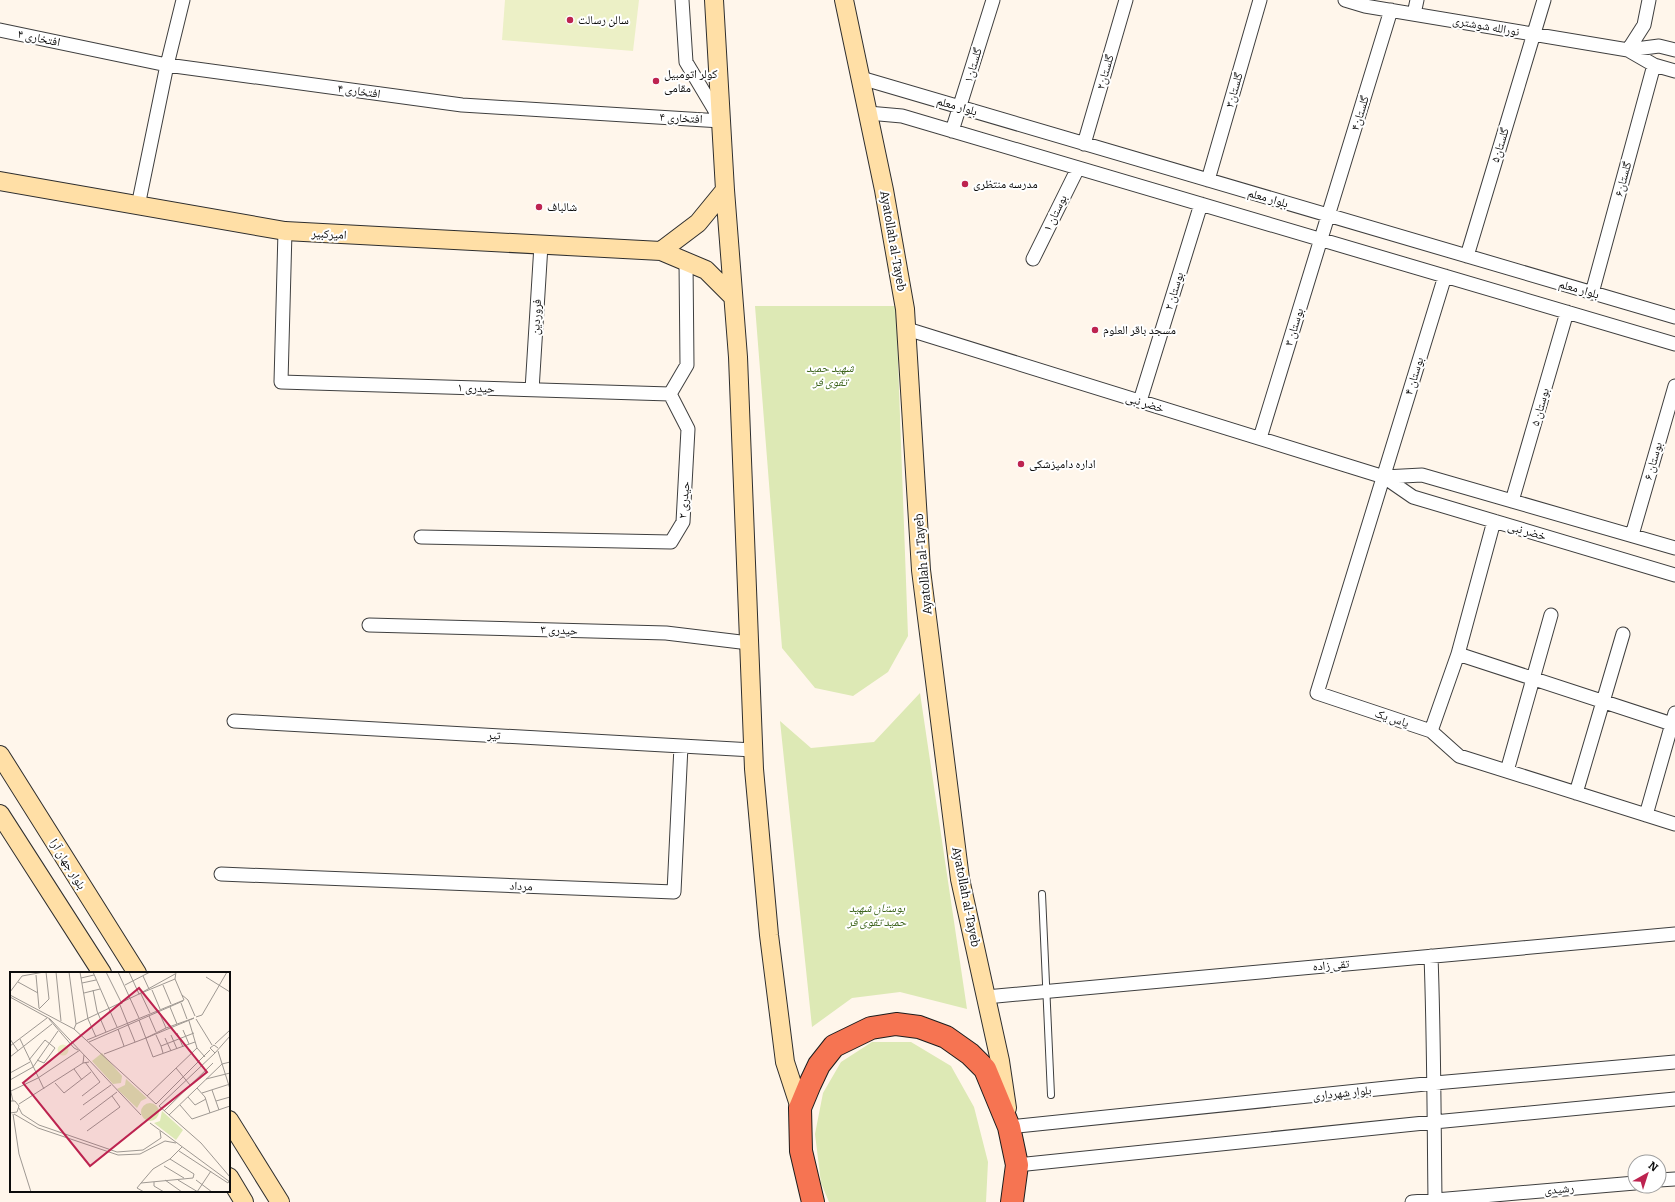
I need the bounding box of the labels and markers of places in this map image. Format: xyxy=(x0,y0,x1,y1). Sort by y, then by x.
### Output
place label: سالن رسالت xyxy=(578,13,629,27)
marker: سالن رسالت xyxy=(565,15,575,25)
place label: کولر اتومبیل مقامی xyxy=(664,67,717,95)
marker: کولر اتومبیل مقامی xyxy=(651,76,661,86)
place label: مدرسه منتظری xyxy=(973,177,1038,191)
marker: مدرسه منتظری xyxy=(960,179,970,189)
place label: شالباف xyxy=(547,200,577,214)
marker: شالباف xyxy=(534,202,544,212)
place label: مسجد باقر العلوم xyxy=(1103,323,1176,338)
marker: مسجد باقر العلوم xyxy=(1090,325,1100,335)
place label: اداره دامپزشکی xyxy=(1029,457,1096,471)
marker: اداره دامپزشکی xyxy=(1016,459,1026,469)

